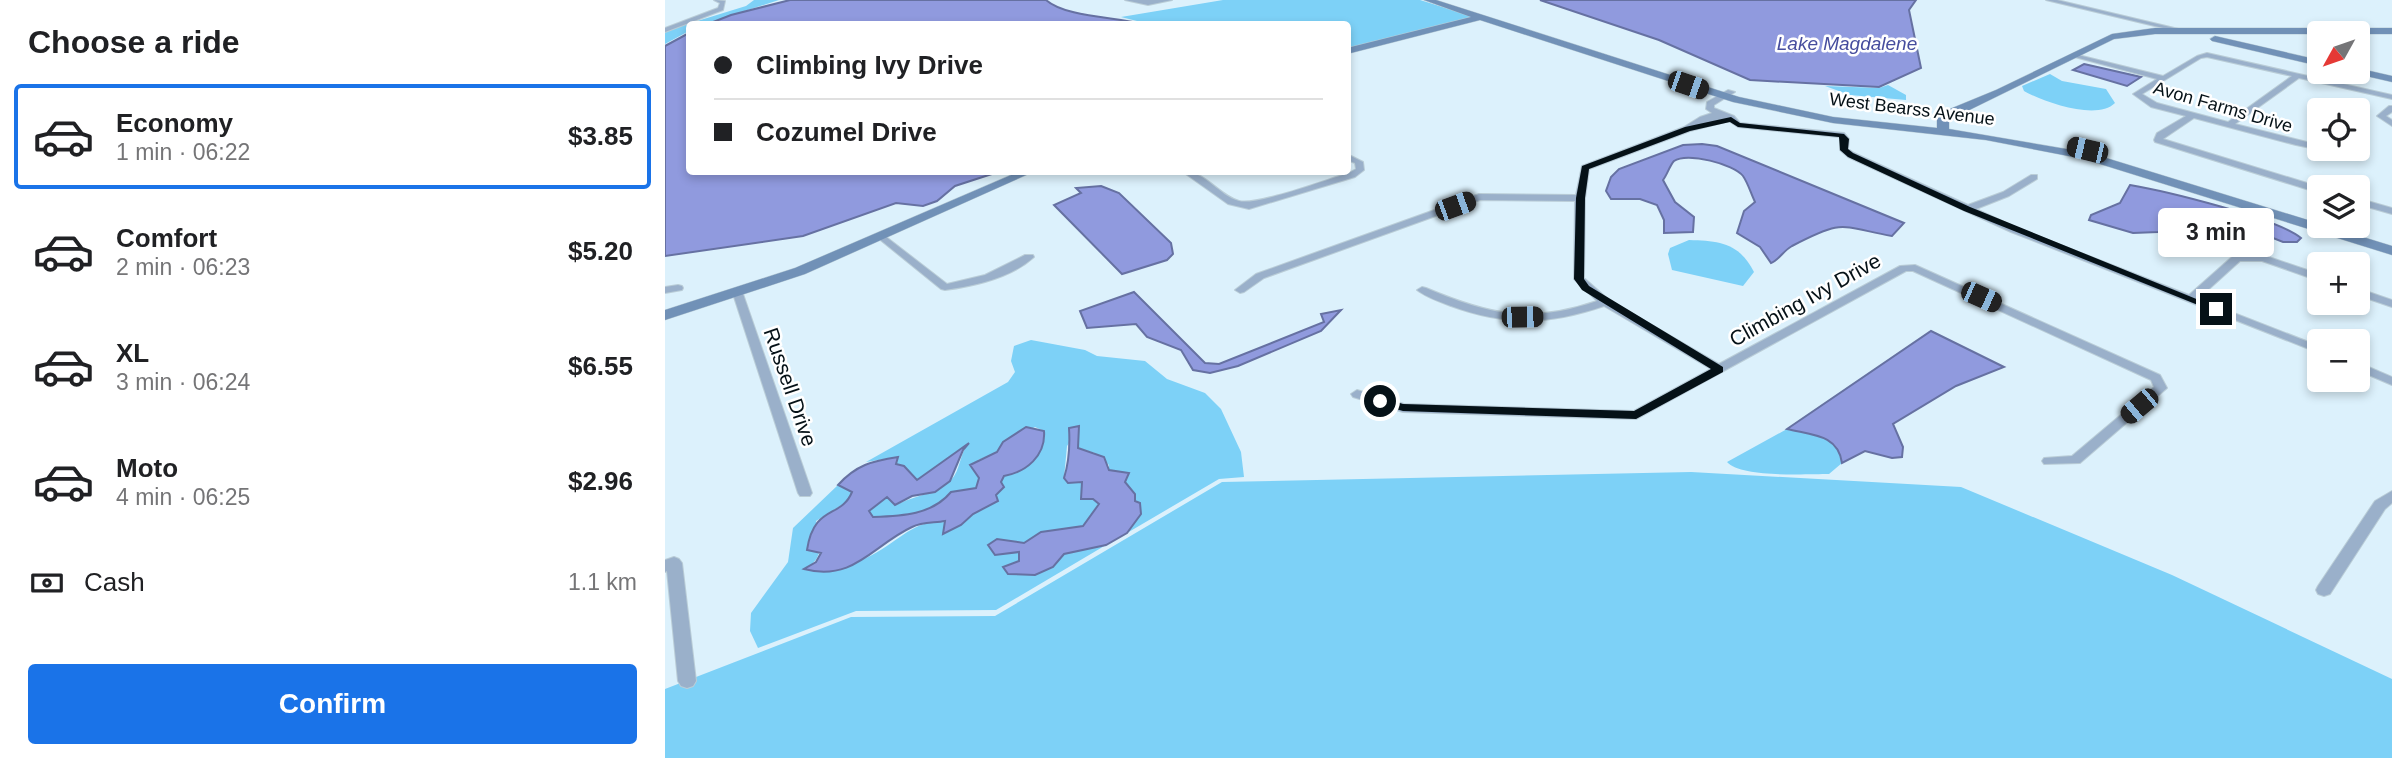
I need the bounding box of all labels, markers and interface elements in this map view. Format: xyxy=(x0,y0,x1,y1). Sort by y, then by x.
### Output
north arrow xyxy=(2307,21,2369,84)
map controls xyxy=(2307,21,2370,392)
text: Choose a ride xyxy=(28,24,240,60)
water label: Lake Magdalene xyxy=(1777,33,1917,54)
text: Climbing Ivy Drive xyxy=(756,50,983,80)
car xyxy=(1665,68,1712,102)
street label: Avon Farms Drive xyxy=(2151,78,2295,136)
street label: West Bearss Avenue xyxy=(1828,89,1996,129)
button: locate xyxy=(2307,98,2370,161)
icon: car xyxy=(32,105,95,168)
text: Economy xyxy=(116,108,233,138)
text: Cozumel Drive xyxy=(756,117,937,147)
text: $3.85 xyxy=(568,121,633,151)
car xyxy=(2065,135,2110,165)
text: 1 min · 06:22 xyxy=(116,139,250,165)
button: layers xyxy=(2307,175,2370,238)
car xyxy=(1432,189,1479,223)
callout: 3 min xyxy=(2158,208,2274,256)
text: 3 min xyxy=(2186,219,2246,245)
icon: car xyxy=(32,220,95,283)
text: Comfort xyxy=(116,223,217,253)
text: $5.20 xyxy=(568,236,633,266)
street label: Climbing Ivy Drive xyxy=(1725,248,1884,351)
button: + xyxy=(2307,252,2370,315)
text: 2 min · 06:23 xyxy=(116,254,250,280)
car xyxy=(1958,279,2005,315)
route end xyxy=(2200,293,2232,325)
car xyxy=(1501,306,1544,328)
street label: Russell Drive xyxy=(759,325,821,449)
button: − xyxy=(2307,329,2370,392)
icon: car xyxy=(32,335,95,398)
text: XL xyxy=(116,338,149,368)
text: $6.55 xyxy=(568,351,633,381)
text: 3 min · 06:24 xyxy=(116,369,250,395)
car xyxy=(2117,384,2162,428)
route start xyxy=(1364,385,1396,417)
icon: car xyxy=(32,450,95,513)
text: Moto xyxy=(116,453,178,483)
text: $2.96 xyxy=(568,466,633,496)
text: 4 min · 06:25 xyxy=(116,484,250,510)
icon: cash xyxy=(28,564,66,602)
text: Cash xyxy=(84,567,145,597)
text: 1.1 km xyxy=(568,569,637,595)
button: Confirm xyxy=(28,664,637,744)

